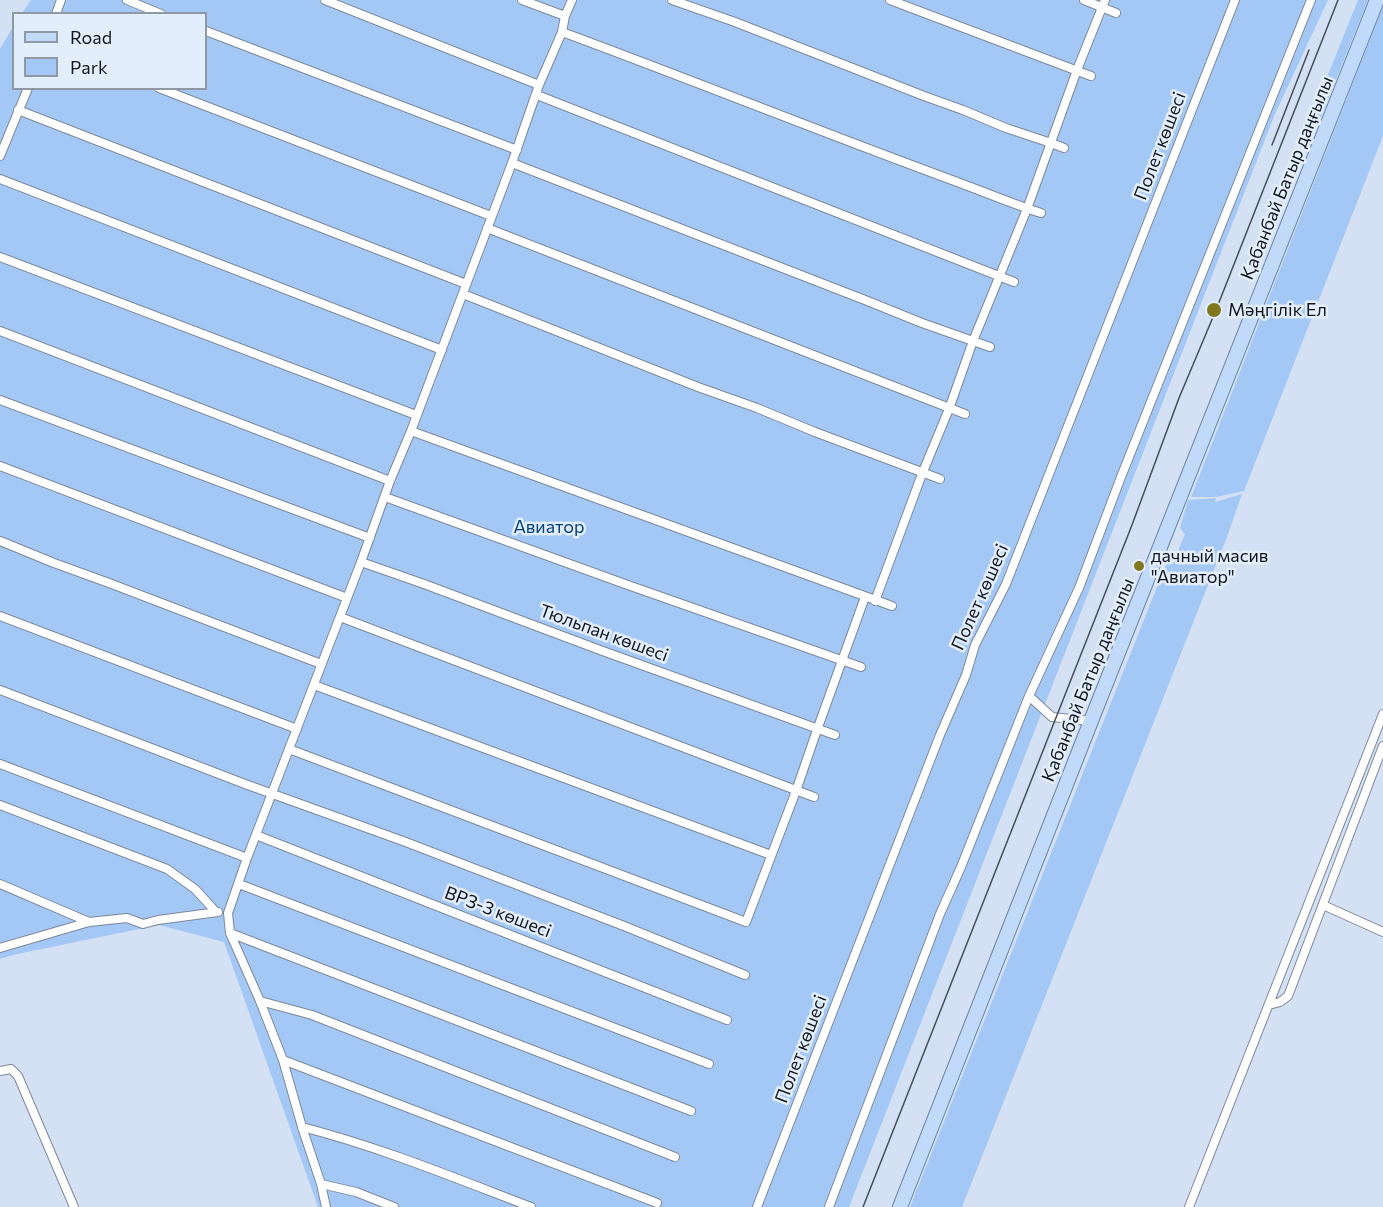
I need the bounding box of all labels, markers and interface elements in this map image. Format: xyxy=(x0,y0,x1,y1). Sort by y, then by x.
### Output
legend xyxy=(12,12,207,90)
text: Road xyxy=(70,26,112,48)
text: Park xyxy=(70,56,108,78)
street label: Қабанбай Батыр даңғылы xyxy=(1236,73,1338,283)
street label: Полет көшесі xyxy=(1130,89,1190,203)
place label: Мәңгілік Ел xyxy=(1228,299,1327,321)
marker: Мәңгілік Ел xyxy=(1205,301,1223,319)
park label: Авиатор xyxy=(513,516,585,538)
street label: Полет көшесі xyxy=(947,541,1013,653)
place label: дачный масив "Авиатор" xyxy=(1151,545,1268,588)
marker: дачный масив "Авиатор" xyxy=(1132,559,1146,573)
street label: Қабанбай Батыр даңғылы xyxy=(1037,575,1139,785)
street label: Тюльпан көшесі xyxy=(537,600,671,666)
street label: ВРЗ-3 көшесі xyxy=(442,882,554,942)
street label: Полет көшесі xyxy=(771,992,831,1106)

